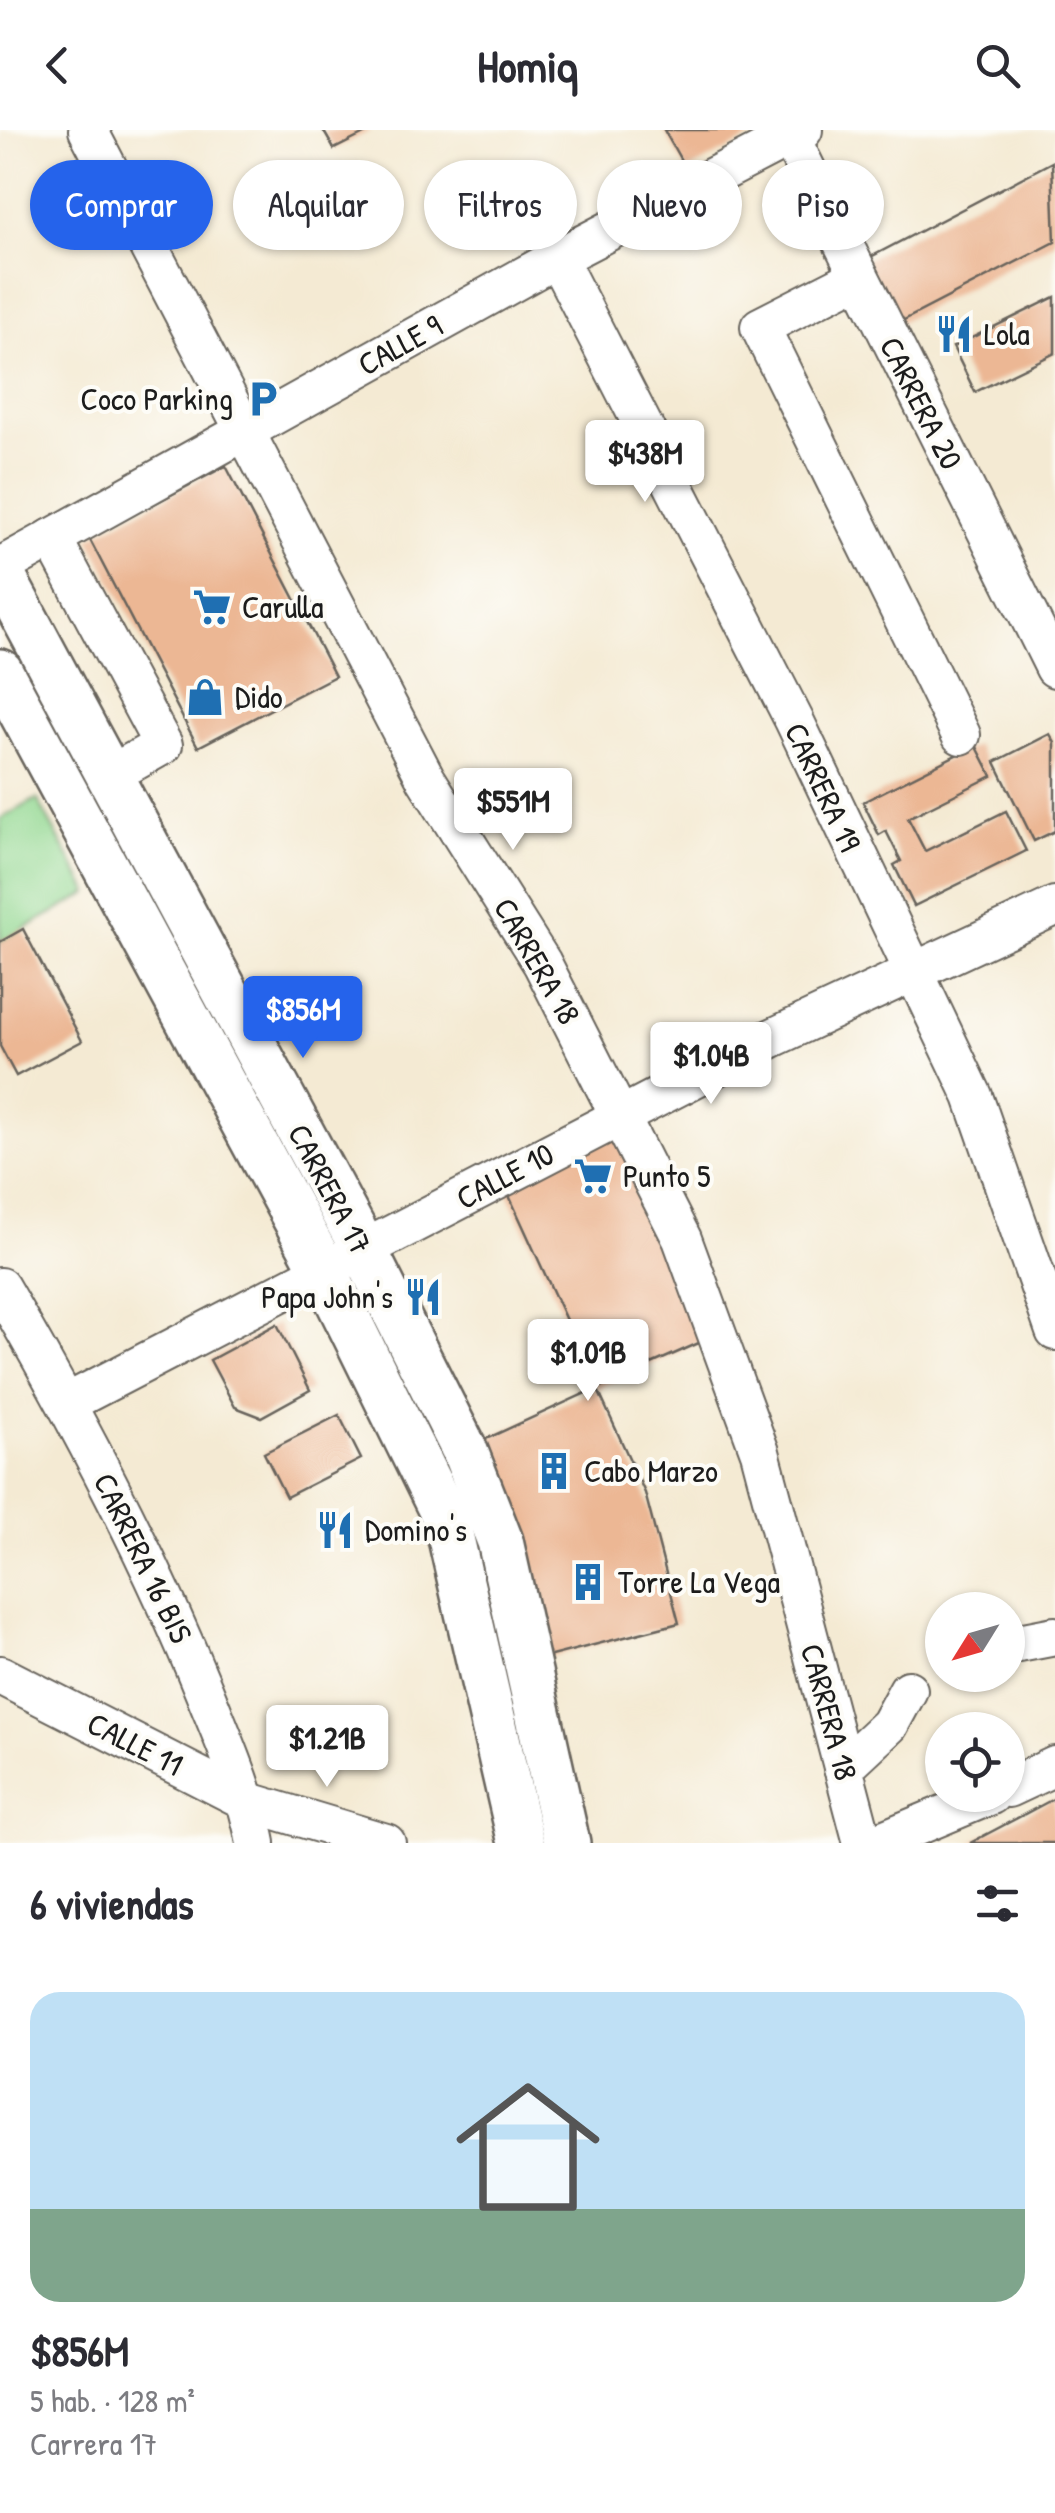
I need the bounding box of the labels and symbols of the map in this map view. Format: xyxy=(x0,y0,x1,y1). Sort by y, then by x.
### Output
street label: CALLE 9 xyxy=(350,304,450,385)
place label: Lola xyxy=(984,312,1030,355)
restaurant icon: Lola xyxy=(933,313,975,355)
street label: CARRERA 20 xyxy=(870,329,973,476)
place label: Coco Parking xyxy=(80,377,233,420)
parking icon: Coco Parking xyxy=(242,378,284,420)
pin: $438M xyxy=(575,420,715,505)
place label: Carulla xyxy=(242,585,324,628)
supermarket icon: Carulla xyxy=(191,586,233,628)
place label: Dido xyxy=(235,675,283,718)
shop icon: Dido xyxy=(184,676,226,718)
street label: CARRERA 19 xyxy=(775,716,872,858)
pin: $551M xyxy=(443,768,583,853)
street label: CARRERA 18 xyxy=(484,890,591,1032)
pin: $856M xyxy=(233,976,373,1061)
pin: $1.04B xyxy=(630,1022,792,1107)
street label: CARRERA 17 xyxy=(278,1116,383,1261)
street label: CALLE 10 xyxy=(449,1132,561,1219)
place label: Punto 5 xyxy=(623,1154,710,1197)
supermarket icon: Punto 5 xyxy=(572,1155,614,1197)
place label: Papa John's xyxy=(261,1275,393,1318)
restaurant icon: Papa John's xyxy=(402,1276,444,1318)
pin: $1.01B xyxy=(507,1319,669,1404)
place label: Cabo Marzo xyxy=(584,1449,718,1492)
building icon: Cabo Marzo xyxy=(533,1450,575,1492)
street label: CARRERA 16 BIS xyxy=(84,1466,203,1650)
place label: Domino's xyxy=(365,1508,467,1551)
restaurant icon: Domino's xyxy=(314,1509,356,1551)
place label: Torre La Vega xyxy=(618,1560,780,1603)
building icon: Torre La Vega xyxy=(567,1561,609,1603)
north arrow xyxy=(925,1592,1025,1692)
street label: CARRERA 18 xyxy=(791,1639,868,1785)
street label: CALLE 11 xyxy=(80,1701,190,1786)
pin: $1.21B xyxy=(246,1705,408,1790)

